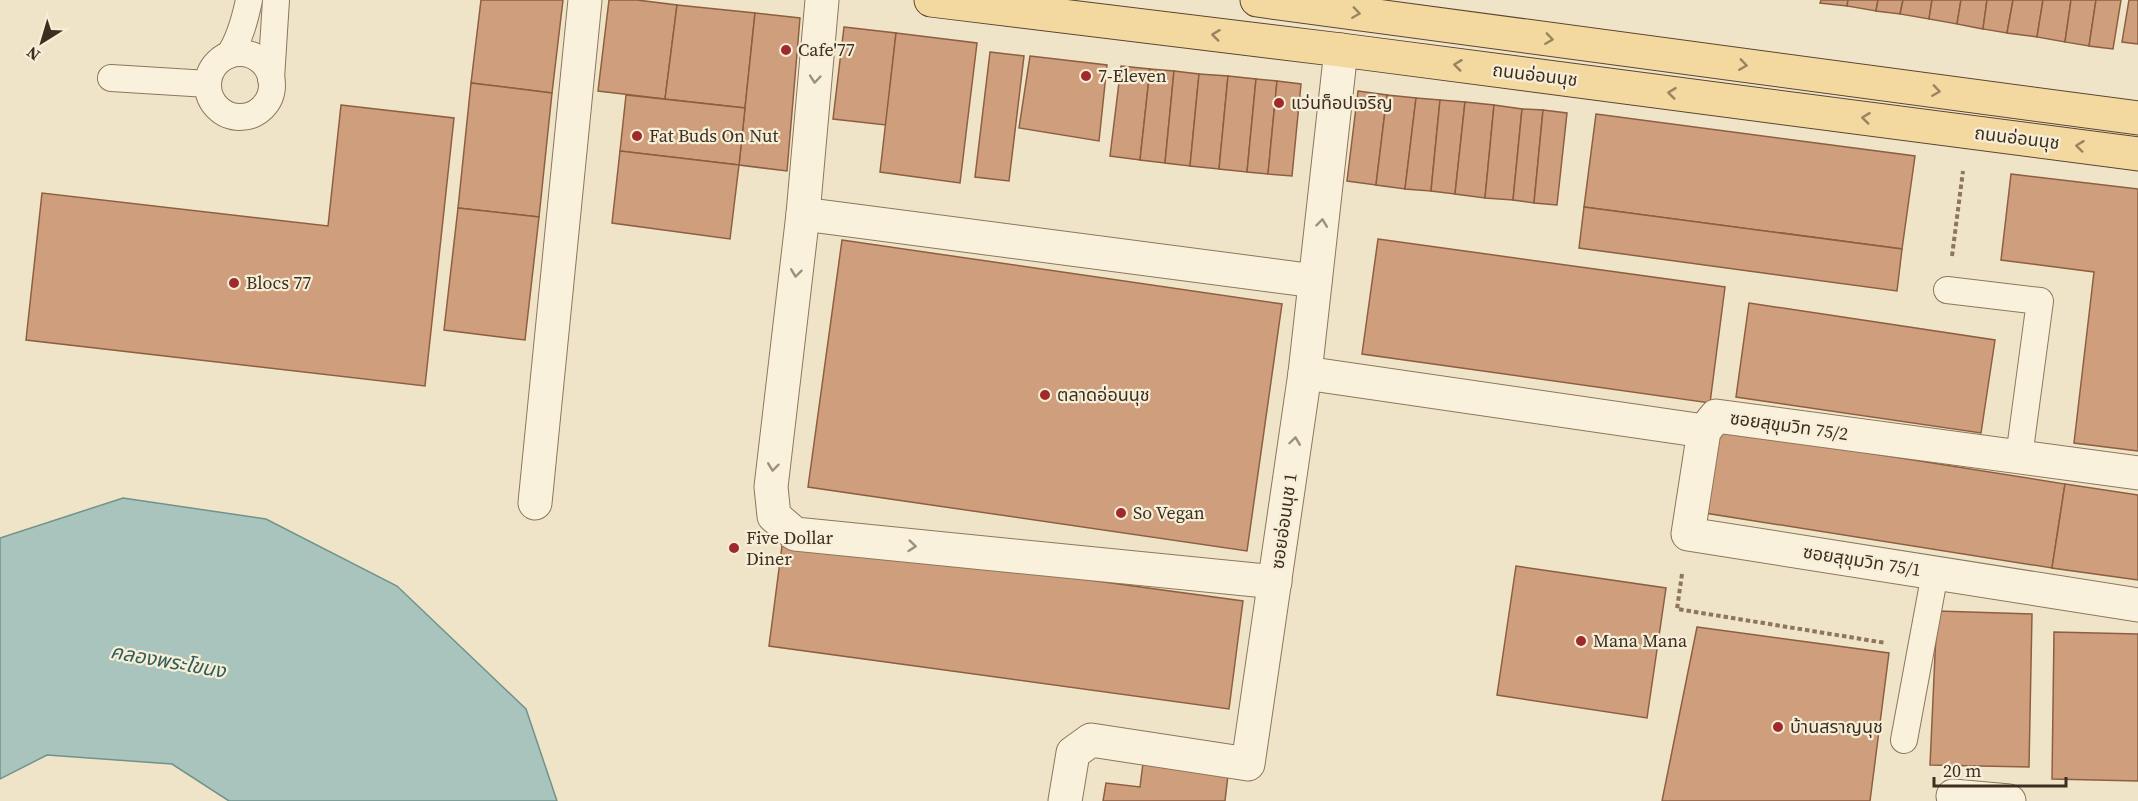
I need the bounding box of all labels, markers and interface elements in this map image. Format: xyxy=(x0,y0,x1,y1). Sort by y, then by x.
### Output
one-way arrow xyxy=(1352,7,1361,19)
north arrow xyxy=(12,12,72,72)
one-way arrow xyxy=(1211,29,1220,42)
one-way arrow xyxy=(1545,32,1554,45)
place label: Cafe'77 xyxy=(798,37,855,62)
text: N xyxy=(21,41,44,66)
marker: Cafe'77 xyxy=(779,43,793,57)
street label: ถนนอ่อนนุช xyxy=(1491,57,1579,92)
one-way arrow xyxy=(1738,58,1747,71)
one-way arrow xyxy=(1454,59,1463,72)
place label: 7-Eleven xyxy=(1098,63,1167,88)
marker: 7-Eleven xyxy=(1079,69,1093,83)
one-way arrow xyxy=(809,75,822,84)
one-way arrow xyxy=(1931,84,1941,96)
one-way arrow xyxy=(1668,87,1677,100)
place label: แว่นท็อปเจริญ xyxy=(1291,90,1393,115)
marker: แว่นท็อปเจริญ xyxy=(1272,96,1286,110)
one-way arrow xyxy=(1861,113,1870,125)
street label: ถนนอ่อนนุช xyxy=(1973,120,2061,155)
place label: Fat Buds On Nut xyxy=(649,123,779,148)
marker: Fat Buds On Nut xyxy=(630,129,644,143)
one-way arrow xyxy=(2075,141,2085,153)
one-way arrow xyxy=(1315,218,1328,227)
one-way arrow xyxy=(790,269,803,278)
place label: Blocs 77 xyxy=(246,270,311,295)
marker: Blocs 77 xyxy=(227,276,241,290)
place label: ตลาดอ่อนนุช xyxy=(1057,382,1150,407)
marker: ตลาดอ่อนนุช xyxy=(1038,388,1052,402)
street label: ซอยสุขุมวิท 75/2 xyxy=(1728,405,1850,446)
one-way arrow xyxy=(1289,437,1301,446)
one-way arrow xyxy=(768,462,780,472)
street label: ซอยอ่อนนุช 1 xyxy=(1264,471,1303,571)
place label: So Vegan xyxy=(1133,500,1205,525)
marker: So Vegan xyxy=(1114,506,1128,520)
place label: Five Dollar Diner xyxy=(746,525,834,571)
one-way arrow xyxy=(908,539,917,552)
street label: ซอยสุขุมวิท 75/1 xyxy=(1801,539,1923,582)
marker: Five Dollar Diner xyxy=(727,541,741,555)
place label: Mana Mana xyxy=(1593,628,1688,653)
marker: Mana Mana xyxy=(1574,634,1588,648)
water label: คลองพระโขนง xyxy=(108,637,229,685)
place label: บ้านสราญนุช xyxy=(1790,714,1883,739)
marker: บ้านสราญนุช xyxy=(1771,720,1785,734)
scale bar xyxy=(1934,750,2066,788)
text: 20 m xyxy=(1943,758,1981,783)

